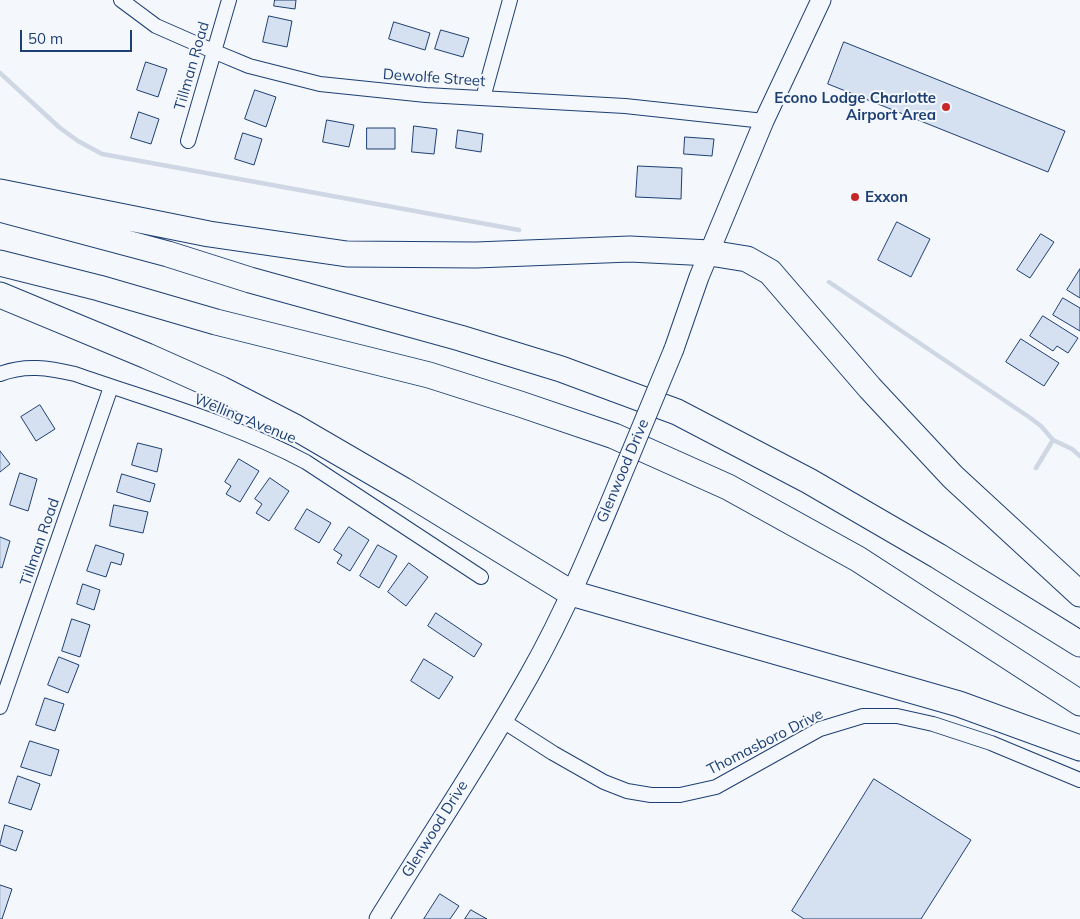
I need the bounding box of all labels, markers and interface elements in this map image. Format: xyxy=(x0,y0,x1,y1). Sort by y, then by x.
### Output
scale bar xyxy=(22,20,135,52)
street label: Tillman Road xyxy=(171,20,213,112)
text: 50 m xyxy=(28,29,63,48)
street label: Dewolfe Street xyxy=(382,65,486,91)
place label: Econo Lodge Charlotte Airport Area xyxy=(774,89,936,124)
marker: Econo Lodge Charlotte Airport Area xyxy=(940,101,952,113)
place label: Exxon xyxy=(865,188,908,206)
marker: Exxon xyxy=(849,191,861,203)
street label: Welling Avenue xyxy=(191,390,299,448)
street label: Glenwood Drive xyxy=(593,417,653,525)
street label: Tillman Road xyxy=(17,496,63,588)
street label: Thomasboro Drive xyxy=(704,705,826,779)
street label: Glenwood Drive xyxy=(398,777,472,881)

